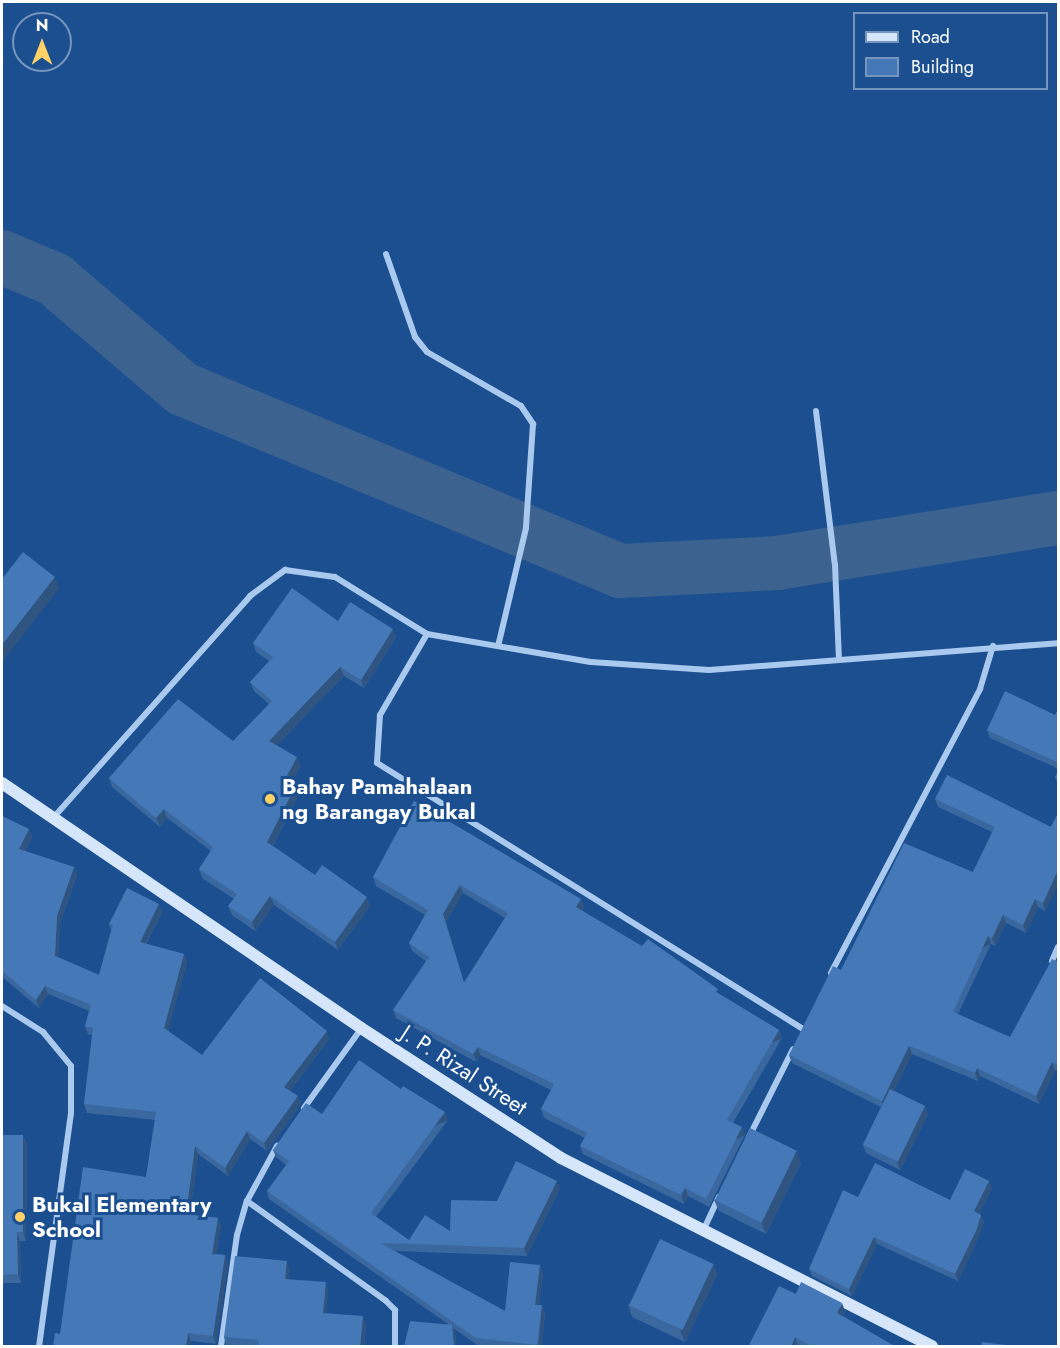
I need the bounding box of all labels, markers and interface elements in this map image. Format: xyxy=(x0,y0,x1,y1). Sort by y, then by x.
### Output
north arrow xyxy=(12,12,72,72)
legend xyxy=(853,12,1048,90)
text: N xyxy=(36,14,48,37)
text: Road xyxy=(911,24,950,50)
text: Building xyxy=(911,54,974,80)
place label: Bahay Pamahalaan ng Barangay Bukal xyxy=(282,773,476,824)
marker: Bahay Pamahalaan ng Barangay Bukal xyxy=(263,792,277,806)
street label: J. P. Rizal Street xyxy=(396,1019,532,1121)
place label: Bukal Elementary School xyxy=(32,1191,211,1242)
marker: Bukal Elementary School xyxy=(13,1210,27,1224)

